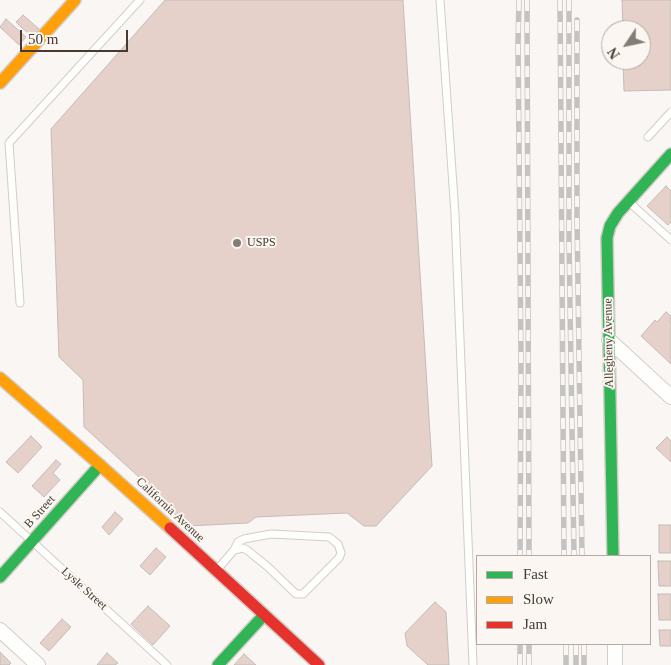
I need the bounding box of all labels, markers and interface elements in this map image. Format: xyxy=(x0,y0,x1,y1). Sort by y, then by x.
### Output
scale bar xyxy=(22,20,130,52)
north arrow xyxy=(601,20,651,70)
text: 50 m xyxy=(28,31,58,47)
text: N xyxy=(605,45,623,61)
place label: USPS xyxy=(247,236,276,250)
marker: USPS xyxy=(231,237,243,249)
street label: Allegheny Avenue xyxy=(601,298,617,388)
street label: California Avenue xyxy=(133,475,207,545)
street label: B Street xyxy=(22,493,58,531)
legend xyxy=(476,555,651,645)
street label: Lysle Street xyxy=(58,565,110,613)
text: Fast xyxy=(523,566,548,582)
text: Slow xyxy=(523,591,554,607)
text: Jam xyxy=(523,616,547,632)

